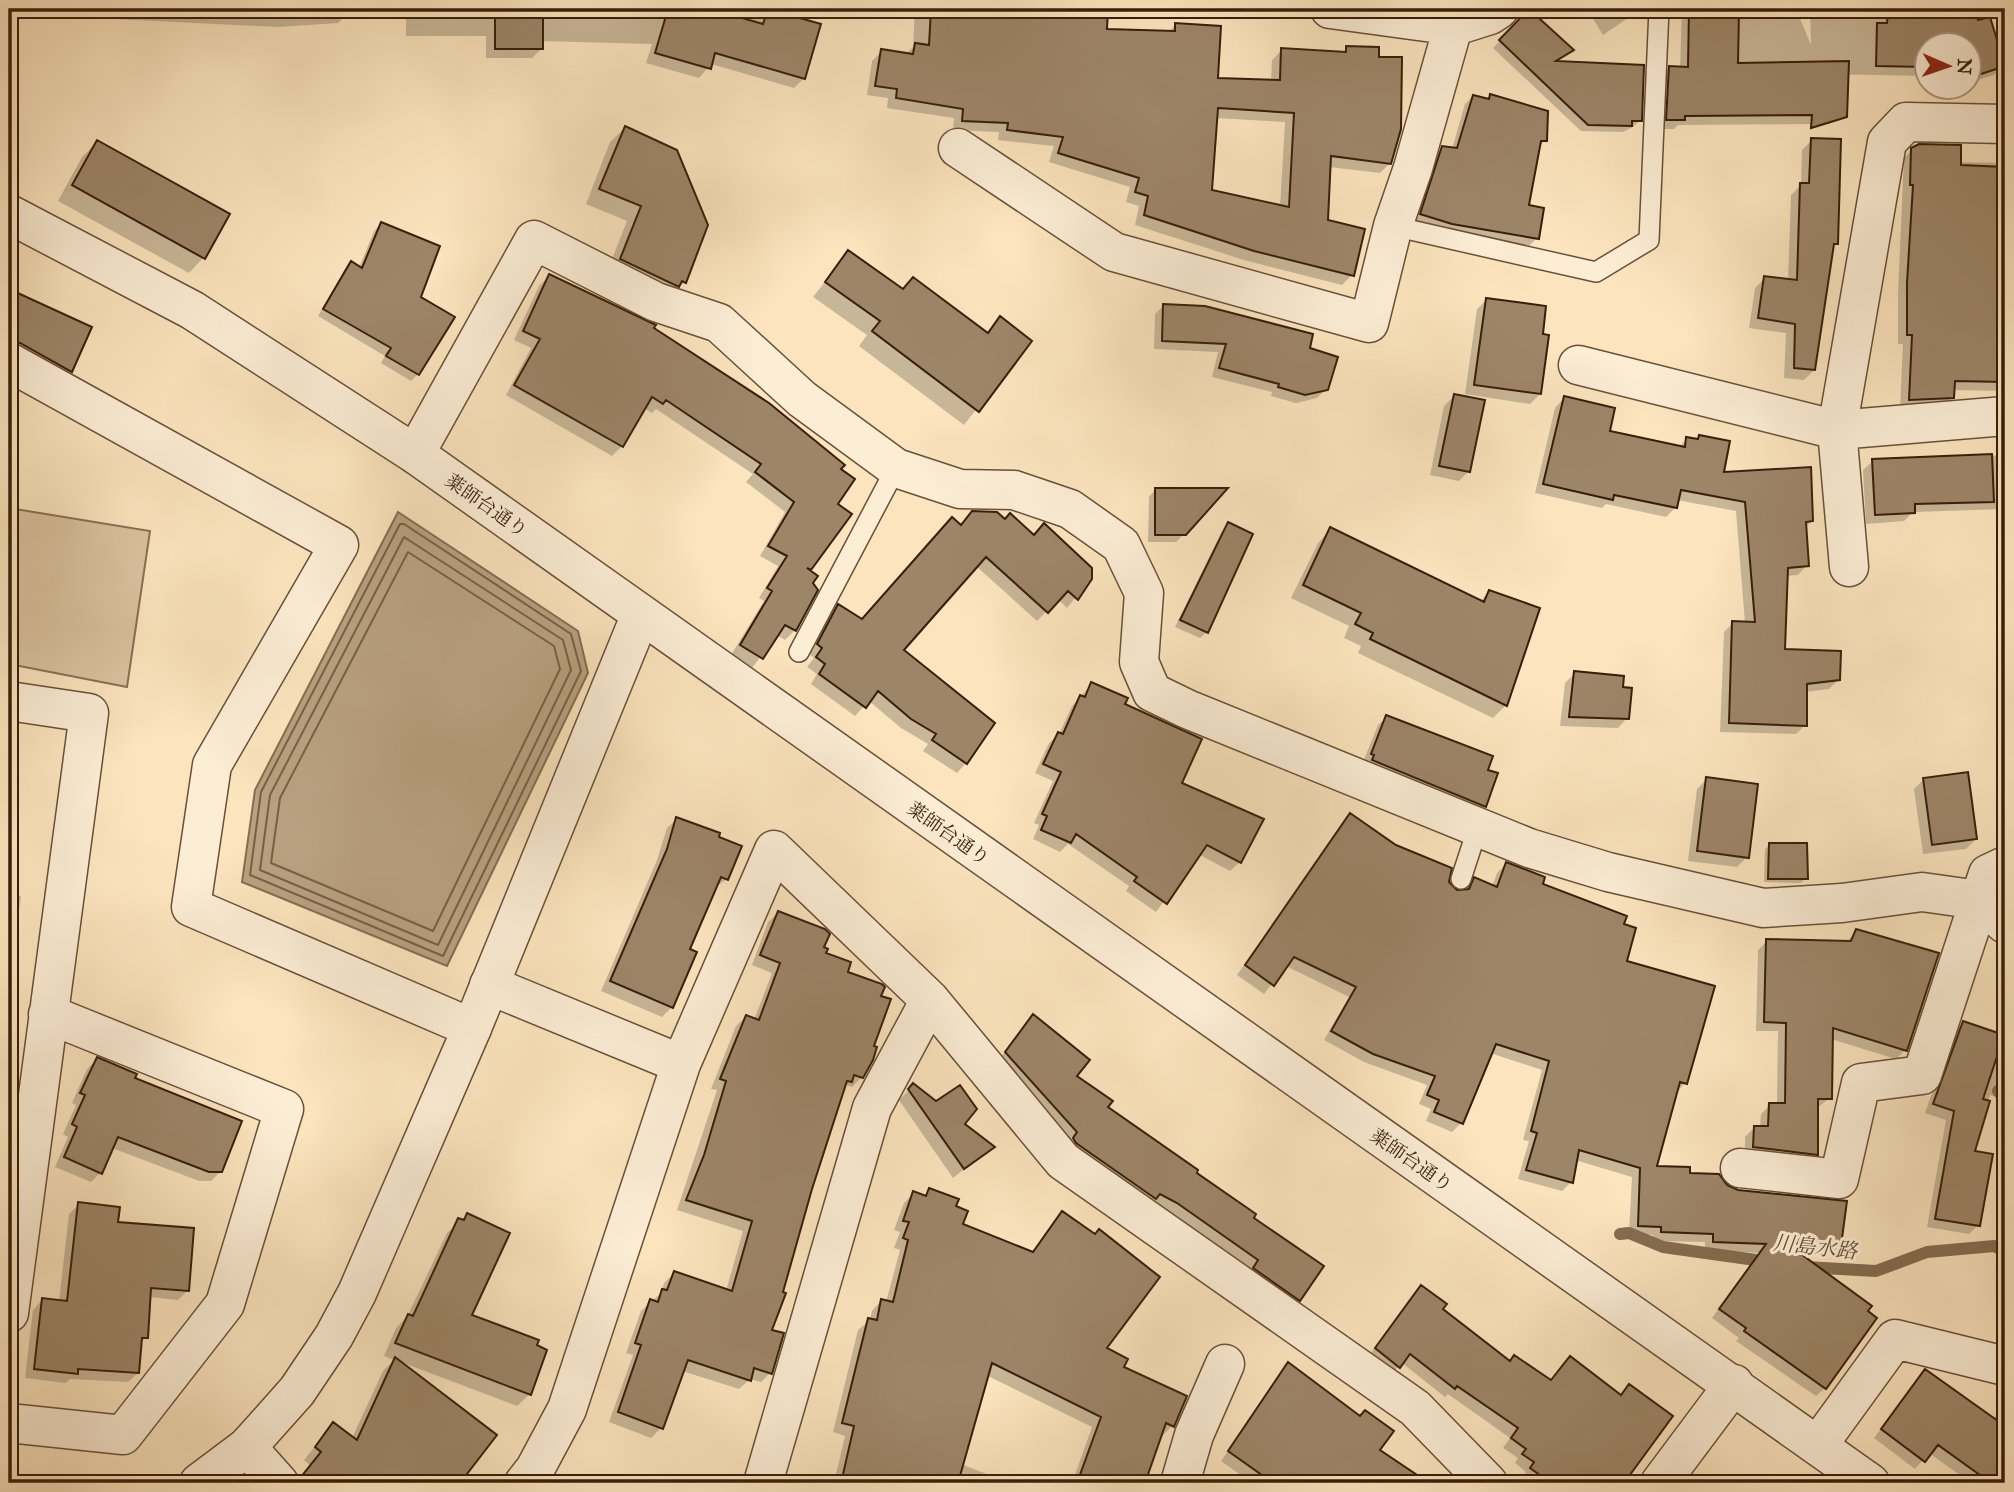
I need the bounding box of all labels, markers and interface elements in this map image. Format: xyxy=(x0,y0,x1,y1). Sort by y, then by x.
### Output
north arrow xyxy=(1912,32,1982,102)
text: N xyxy=(1953,58,1976,75)
street label: 薬師台通り xyxy=(441,469,532,542)
street label: 薬師台通り xyxy=(903,797,994,870)
street label: 薬師台通り xyxy=(1366,1124,1457,1197)
water label: 川島水路 xyxy=(1772,1230,1860,1265)

